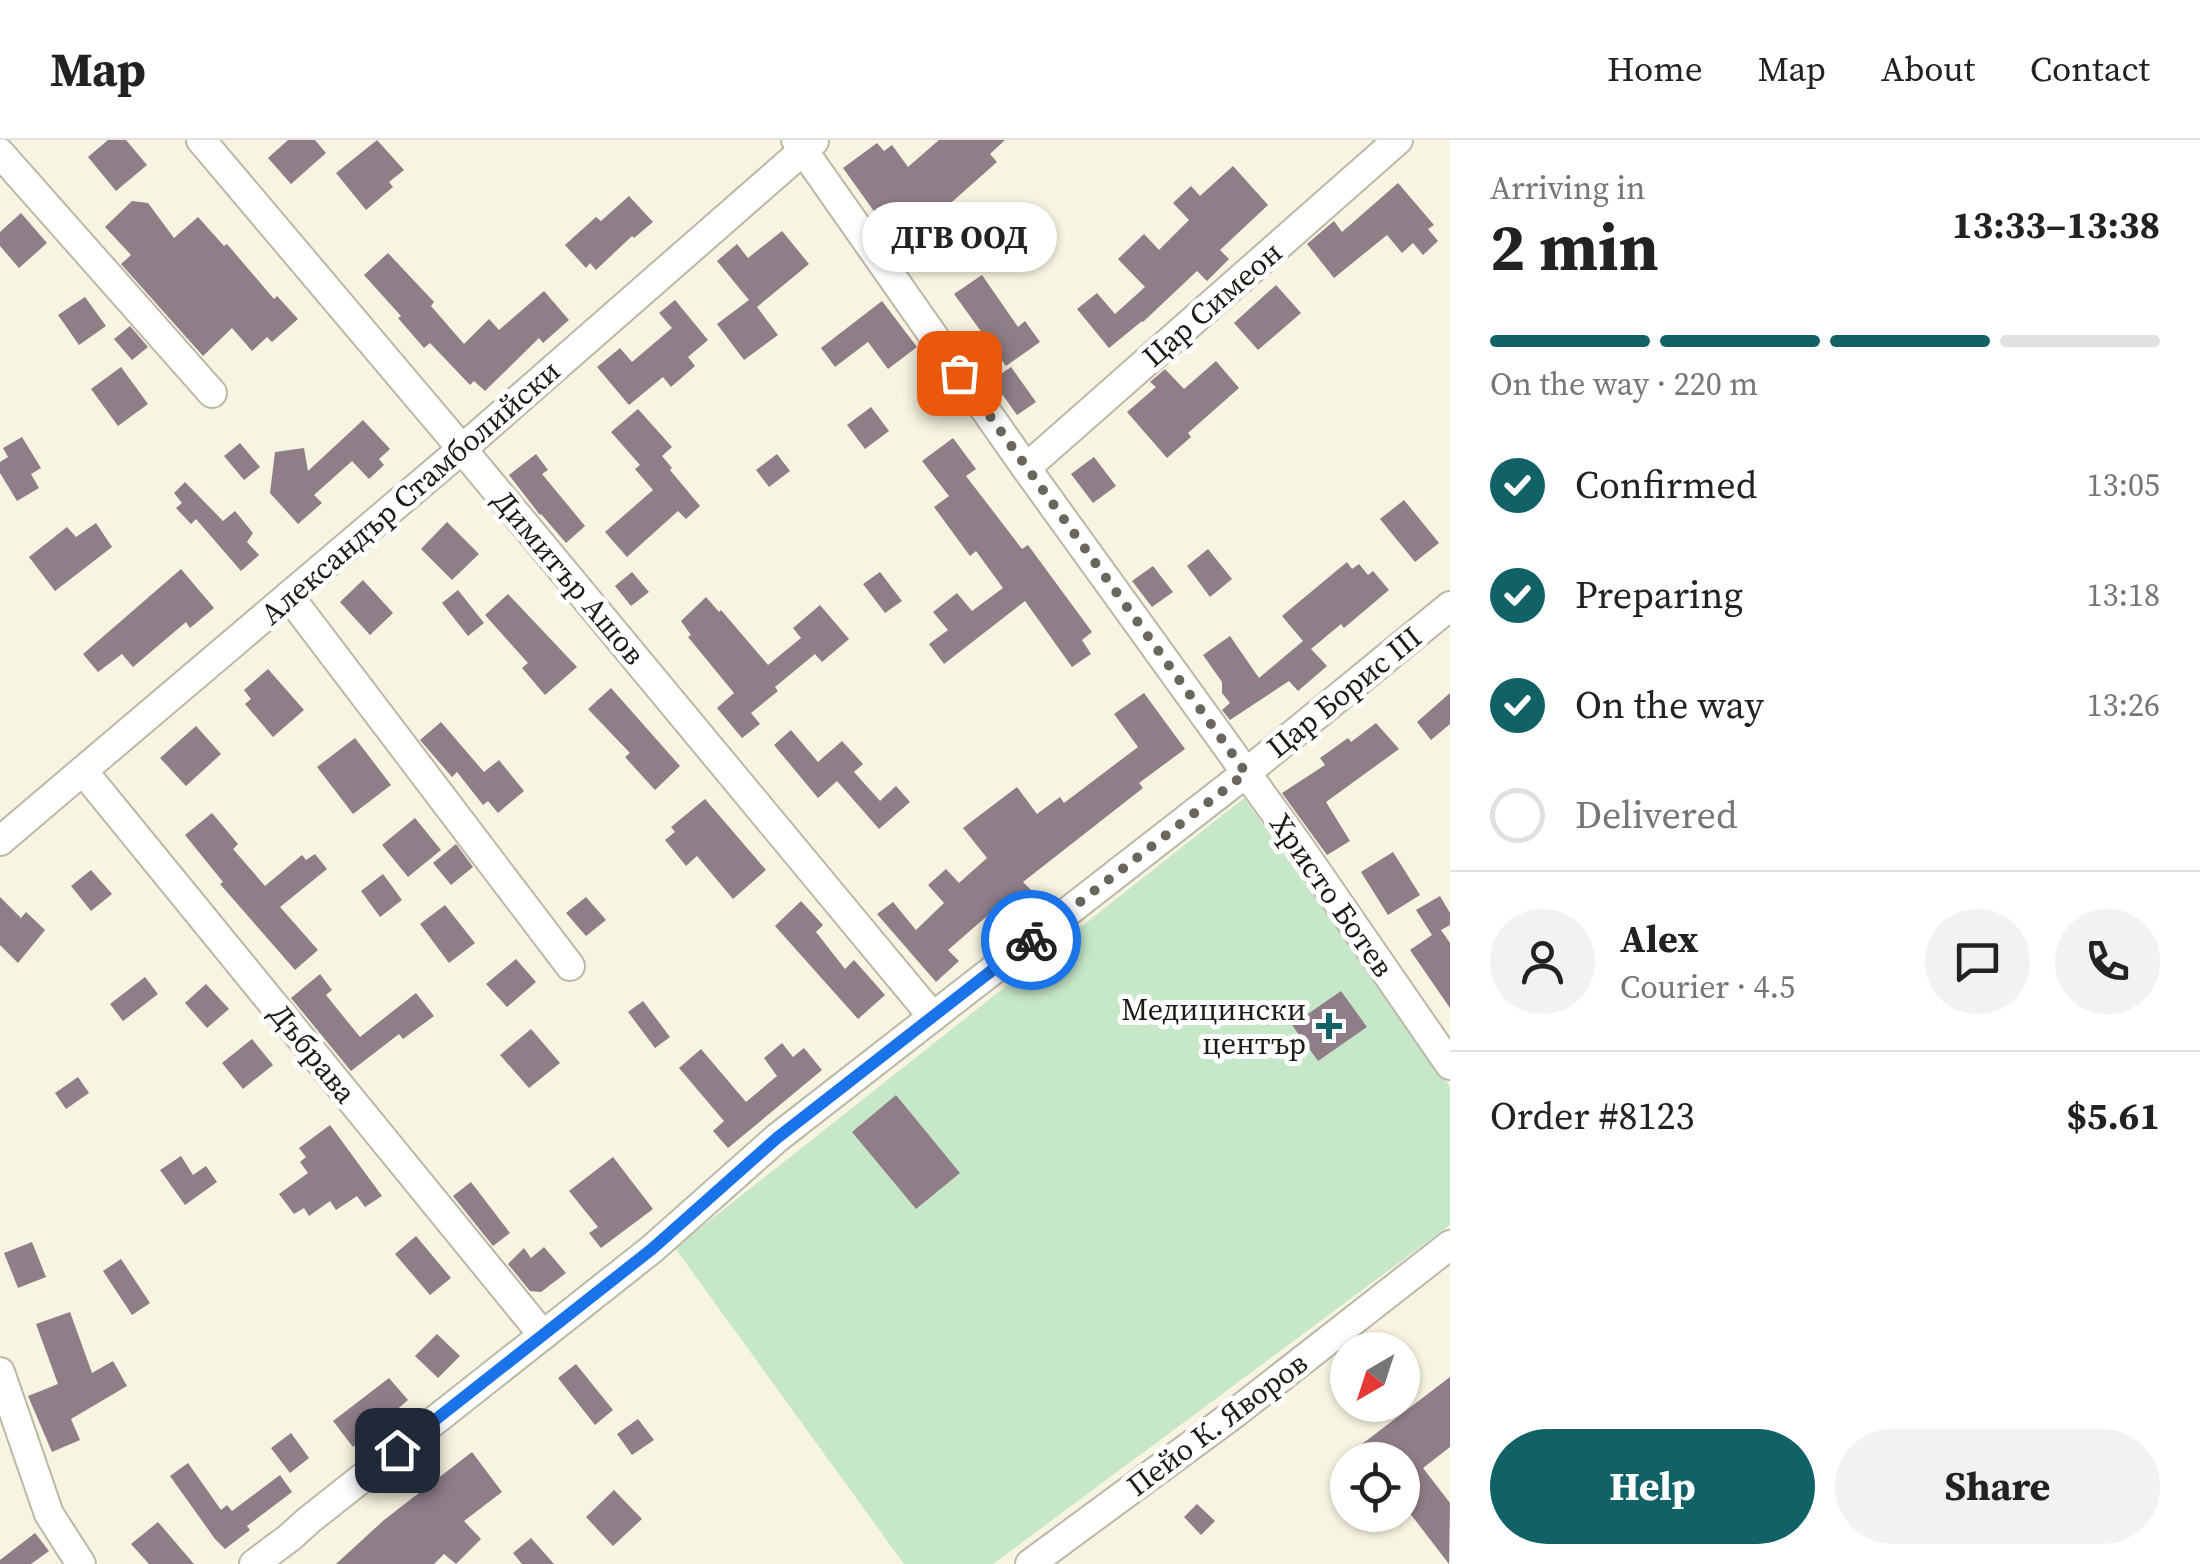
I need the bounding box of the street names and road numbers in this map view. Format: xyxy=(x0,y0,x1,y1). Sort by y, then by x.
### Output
street label: Цар Симеон xyxy=(1133,232,1291,376)
street label: Александър Стамболийски xyxy=(251,350,569,634)
street label: Димитър Ашов xyxy=(484,481,654,673)
street label: Цар Борис III xyxy=(1258,617,1430,767)
street label: Христо Ботев xyxy=(1261,805,1403,985)
street label: Дъбрава xyxy=(260,994,366,1112)
street label: Пейо К. Яворов xyxy=(1118,1342,1316,1506)

